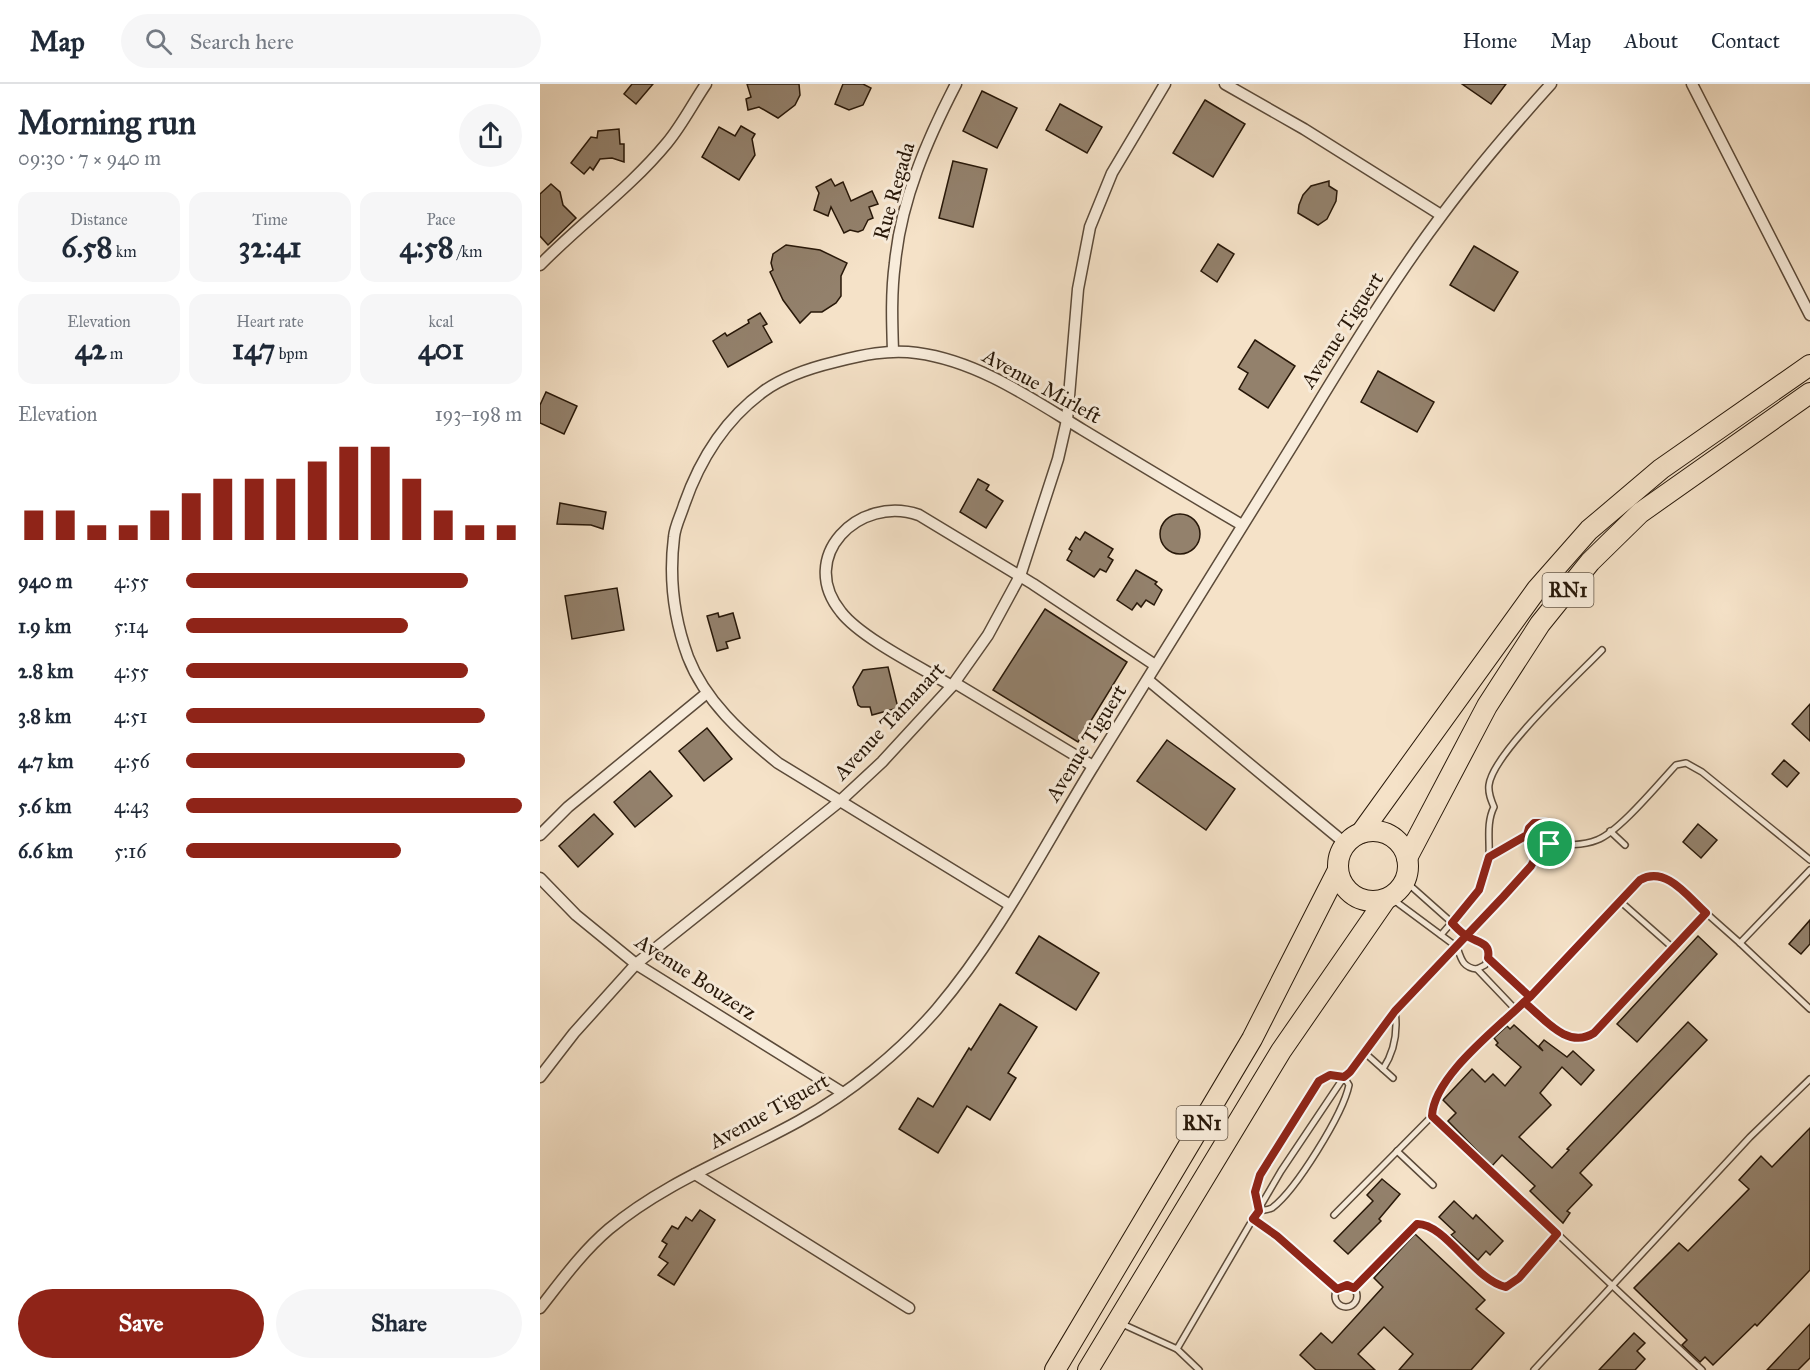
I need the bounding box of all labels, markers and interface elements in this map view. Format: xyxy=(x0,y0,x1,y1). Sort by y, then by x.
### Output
search box xyxy=(121,14,541,68)
text: Map xyxy=(30,24,85,59)
icon: search xyxy=(142,25,175,58)
text: Search here xyxy=(190,28,294,55)
text: Home xyxy=(1462,28,1517,54)
text: Map xyxy=(1550,28,1591,54)
text: About xyxy=(1624,28,1678,54)
text: Contact xyxy=(1711,28,1780,54)
text: Morning run xyxy=(18,103,196,143)
button: share xyxy=(459,104,522,167)
street label: Rue Regada xyxy=(868,139,920,243)
text: 09:30 · 7 × 940 m xyxy=(18,146,161,170)
text: Distance xyxy=(70,210,128,229)
text: Time xyxy=(252,210,288,229)
text: Pace xyxy=(426,210,456,229)
text: 6.58 xyxy=(61,229,112,265)
text: 32:41 xyxy=(239,229,301,265)
text: 4:58 xyxy=(400,229,454,265)
text: km xyxy=(112,242,137,261)
text: /km xyxy=(454,242,482,261)
street label: Avenue Tiguert xyxy=(1294,267,1389,394)
text: Elevation xyxy=(67,312,131,331)
text: Heart rate xyxy=(236,312,304,331)
text: kcal xyxy=(428,312,454,331)
text: 42 xyxy=(75,331,106,367)
text: 147 xyxy=(232,331,275,367)
text: 401 xyxy=(418,331,464,367)
street label: Avenue Mirleft xyxy=(977,342,1106,430)
text: m xyxy=(106,344,123,363)
text: bpm xyxy=(275,344,308,363)
text: Elevation xyxy=(18,402,97,426)
text: 193–198 m xyxy=(435,402,522,426)
text: 940 m xyxy=(18,569,73,593)
text: 4:55 xyxy=(114,569,149,593)
road number: RN1 xyxy=(1542,573,1594,607)
text: 1.9 km xyxy=(18,614,71,638)
text: 5:14 xyxy=(114,614,147,638)
street label: Avenue Tamanart xyxy=(827,656,951,786)
text: 2.8 km xyxy=(18,659,73,683)
text: 4:55 xyxy=(114,659,149,683)
street label: Avenue Tiguert xyxy=(1039,679,1133,807)
text: 3.8 km xyxy=(18,704,71,728)
text: 4:51 xyxy=(114,704,147,728)
text: 4.7 km xyxy=(18,749,74,773)
text: 4:56 xyxy=(114,749,150,773)
text: 5.6 km xyxy=(18,794,72,818)
text: 4:43 xyxy=(114,794,149,818)
pin xyxy=(1524,818,1575,869)
icon: arrive xyxy=(1533,827,1566,860)
text: 6.6 km xyxy=(18,839,73,863)
text: 5:16 xyxy=(114,839,146,863)
street label: Avenue Bouzerz xyxy=(630,928,762,1026)
street label: Avenue Tiguert xyxy=(704,1067,834,1155)
road number: RN1 xyxy=(1176,1106,1228,1140)
button: Save xyxy=(18,1289,264,1358)
button: Share xyxy=(276,1289,522,1358)

